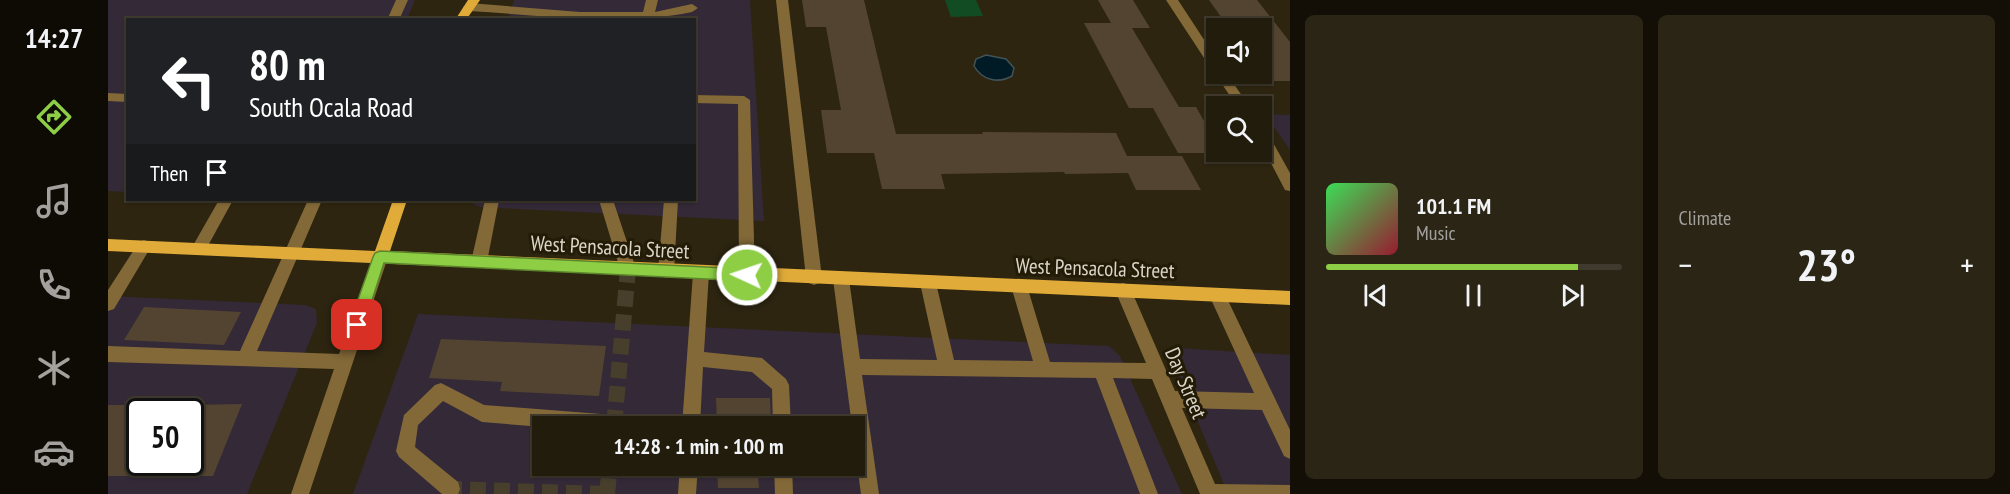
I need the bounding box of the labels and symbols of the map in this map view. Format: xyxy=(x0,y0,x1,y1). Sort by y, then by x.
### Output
street label: West Pensacola Street xyxy=(530,229,690,265)
position arrow xyxy=(715,243,779,307)
street label: West Pensacola Street xyxy=(1015,252,1175,284)
pin xyxy=(331,299,382,350)
street label: Day Street xyxy=(1159,343,1213,423)
speed limit sign: 50 xyxy=(126,398,204,476)

